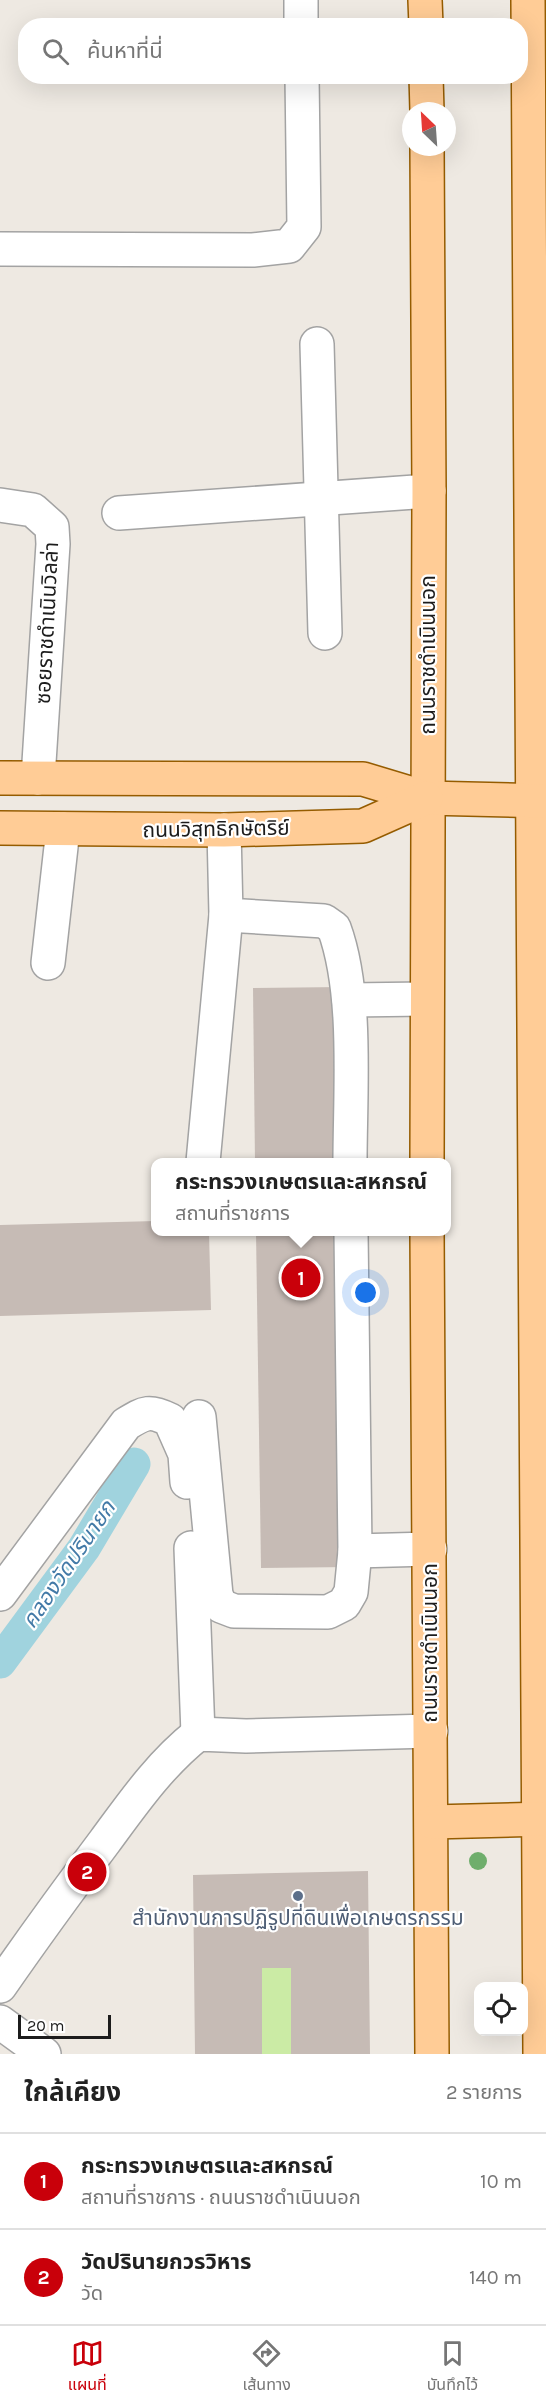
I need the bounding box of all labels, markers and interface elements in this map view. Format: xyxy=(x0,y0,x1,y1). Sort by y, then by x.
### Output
search box xyxy=(18,18,528,84)
icon: search xyxy=(39,35,72,68)
text: ค้นหาที่นี่ xyxy=(87,38,163,64)
north arrow xyxy=(402,102,456,156)
street label: ซอยราชดำเนินวิลล่า xyxy=(31,541,63,705)
street label: ถนนราชดำเนินนอก xyxy=(416,575,440,735)
street label: ถนนวิสุทธิกษัตริย์ xyxy=(142,816,290,843)
popup xyxy=(151,1158,451,1236)
text: กระทรวงเกษตรและสหกรณ์ xyxy=(175,1169,427,1195)
text: สถานที่ราชการ xyxy=(175,1202,290,1225)
pin: 1 xyxy=(282,1256,320,1300)
your location xyxy=(351,1278,380,1307)
water label: คลองวัดปรินายก xyxy=(17,1495,121,1633)
street label: ถนนราชดำเนินนอก xyxy=(418,1563,442,1723)
pin: 2 xyxy=(68,1850,106,1894)
marker: สำนักงานการปฏิรูปที่ดินเพื่อเกษตรกรรม xyxy=(291,1889,305,1903)
place label: สำนักงานการปฏิรูปที่ดินเพื่อเกษตรกรรม xyxy=(132,1903,464,1931)
map controls xyxy=(474,1982,528,2036)
button: locate xyxy=(474,1982,528,2036)
scale bar xyxy=(18,2012,111,2040)
text: 20 m xyxy=(27,2016,65,2035)
text: ใกล้เคียง xyxy=(24,2077,121,2108)
text: 2 รายการ xyxy=(446,2081,522,2104)
text: กระทรวงเกษตรและสหกรณ์ xyxy=(81,2153,333,2179)
text: 1 xyxy=(40,2170,47,2193)
text: 10 m xyxy=(480,2170,522,2193)
text: สถานที่ราชการ · ถนนราชดำเนินนอก xyxy=(81,2186,361,2209)
text: วัดปรินายกวรวิหาร xyxy=(81,2249,251,2275)
text: 2 xyxy=(37,2266,50,2289)
text: 140 m xyxy=(469,2266,522,2289)
text: วัด xyxy=(81,2282,103,2305)
tab: แผนที่ xyxy=(68,2337,107,2397)
tab: เส้นทาง xyxy=(243,2337,291,2397)
tab: บันทึกไว้ xyxy=(427,2337,478,2397)

